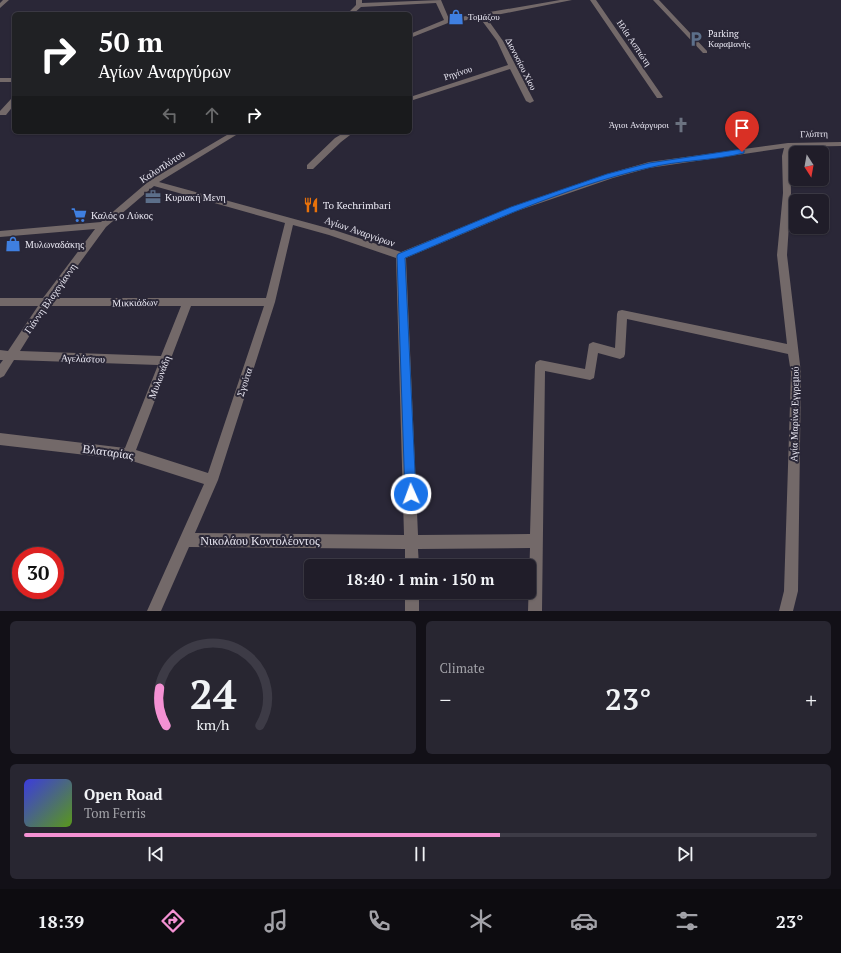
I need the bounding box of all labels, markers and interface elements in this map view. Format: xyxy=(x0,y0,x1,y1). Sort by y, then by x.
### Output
shop icon: Τομάζου xyxy=(447,8,465,26)
place label: Τομάζου xyxy=(468,11,500,23)
street label: Ηλία Ασπιώτη xyxy=(614,17,654,69)
text: 50 m xyxy=(98,23,163,60)
icon: right xyxy=(32,28,84,80)
place label: Parking Καραμανής xyxy=(708,28,751,50)
parking icon: Parking Καραμανής xyxy=(687,30,705,48)
street label: Διονυσίου Χίου xyxy=(503,36,540,93)
text: Αγίων Αναργύρων xyxy=(98,59,231,83)
street label: Ρηγίνου xyxy=(442,63,474,83)
icon: left xyxy=(159,104,181,126)
icon: ahead xyxy=(201,104,223,126)
icon: right xyxy=(243,104,265,126)
pin xyxy=(725,111,759,152)
church icon: Άγιοι Ανάργυροι xyxy=(672,116,690,134)
icon: arrive xyxy=(731,117,753,139)
place label: Άγιοι Ανάργυροι xyxy=(609,119,670,131)
street label: Γλύπτη xyxy=(800,128,828,140)
north arrow xyxy=(789,146,829,186)
map controls xyxy=(789,146,829,234)
street label: Καλοπλύτου xyxy=(137,147,188,186)
office icon: Κυριακή Μενη xyxy=(144,188,162,206)
place label: Κυριακή Μενη xyxy=(165,191,226,204)
button: search xyxy=(789,194,829,234)
restaurant icon: To Kechrimbari xyxy=(302,196,320,214)
place label: To Kechrimbari xyxy=(323,199,391,212)
supermarket icon: Καλός ο Λύκος xyxy=(70,206,88,224)
place label: Καλός ο Λύκος xyxy=(91,209,153,222)
street label: Αγίων Αναργύρων xyxy=(323,213,397,250)
shop icon: Μυλωναδάκης xyxy=(4,235,22,253)
place label: Μυλωναδάκης xyxy=(25,238,84,251)
street label: Γιάννη Βλαχογίαννη xyxy=(21,261,79,336)
street label: Μικκιάδων xyxy=(112,296,158,309)
street label: Αγελάστου xyxy=(61,351,105,366)
street label: Μυλωνάδη xyxy=(145,354,174,401)
street label: Σγούτα xyxy=(234,365,255,398)
street label: Αγία Μαρίνα Εγγρεμού xyxy=(787,366,802,462)
street label: Βλαταρίας xyxy=(82,440,135,463)
position arrow xyxy=(390,473,432,515)
street label: Νικολάου Κοντολέοντος xyxy=(200,533,320,548)
speed limit sign: 30 xyxy=(12,547,64,599)
text: 18:40 · 1 min · 150 m xyxy=(346,569,494,589)
text: Climate xyxy=(440,659,485,677)
text: 24 xyxy=(189,665,237,720)
text: 23° xyxy=(605,679,651,719)
text: − xyxy=(440,685,451,714)
text: + xyxy=(805,685,817,714)
text: km/h xyxy=(196,714,230,733)
text: Open Road xyxy=(84,784,163,804)
text: Tom Ferris xyxy=(84,804,146,822)
icon: previous xyxy=(145,843,167,865)
icon: pause xyxy=(409,843,431,865)
icon: next xyxy=(674,843,696,865)
icon: directions xyxy=(159,907,187,935)
icon: music xyxy=(262,907,290,935)
icon: phone xyxy=(365,907,393,935)
icon: climate xyxy=(467,907,495,935)
icon: car xyxy=(570,907,598,935)
icon: filters xyxy=(673,907,701,935)
text: 18:39 xyxy=(37,909,84,933)
text: 23° xyxy=(776,909,804,933)

